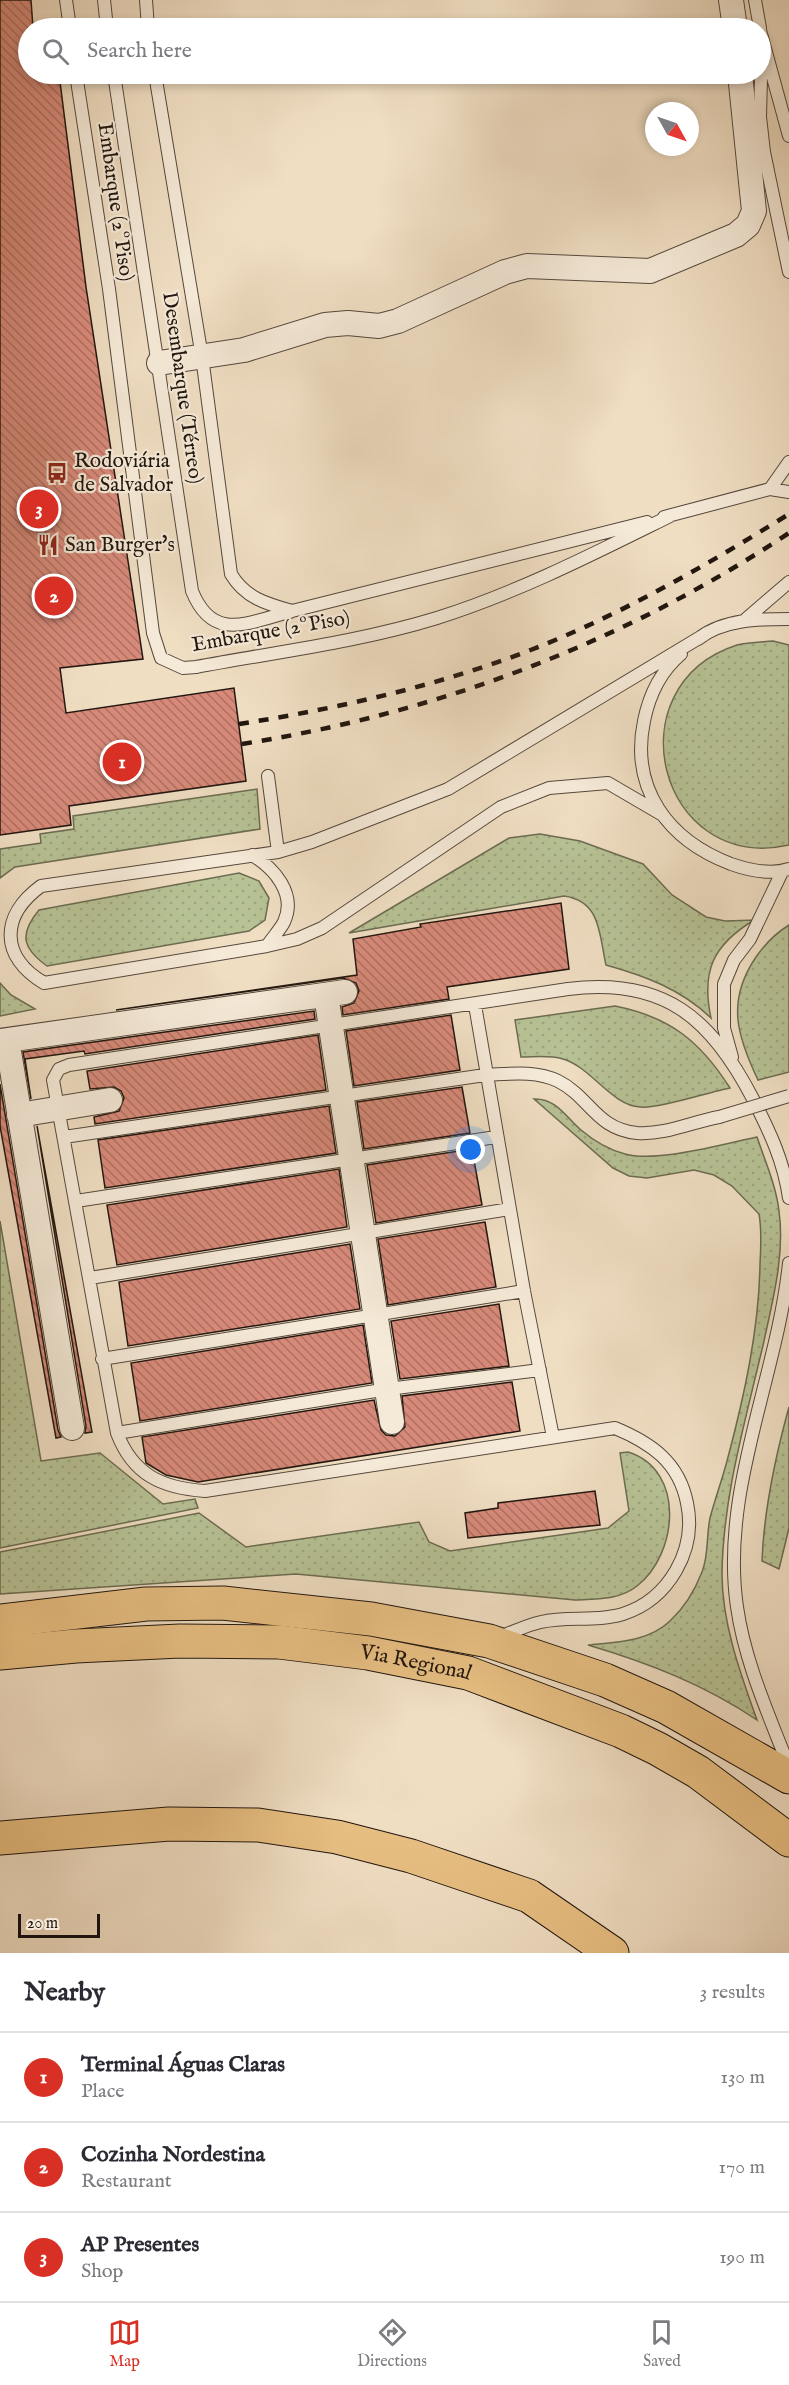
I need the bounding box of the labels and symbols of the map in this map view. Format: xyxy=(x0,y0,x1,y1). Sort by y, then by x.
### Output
north arrow xyxy=(645,102,699,156)
street label: Embarque (2ºPiso) xyxy=(90,121,140,283)
street label: Desembarque (Térreo) xyxy=(155,290,209,486)
place label: Rodoviária de Salvador xyxy=(74,448,174,499)
bus stop icon: Rodoviária de Salvador xyxy=(45,461,69,485)
pin: 3 xyxy=(20,486,58,532)
place label: San Burger's xyxy=(65,532,175,559)
restaurant icon: San Burger's xyxy=(36,533,60,557)
pin: 2 xyxy=(34,574,74,618)
street label: Embarque (2ºPiso) xyxy=(190,605,352,659)
pin: 1 xyxy=(102,740,142,784)
your location xyxy=(456,1135,485,1164)
street label: Via Regional xyxy=(358,1639,476,1687)
scale bar xyxy=(18,1911,100,1938)

